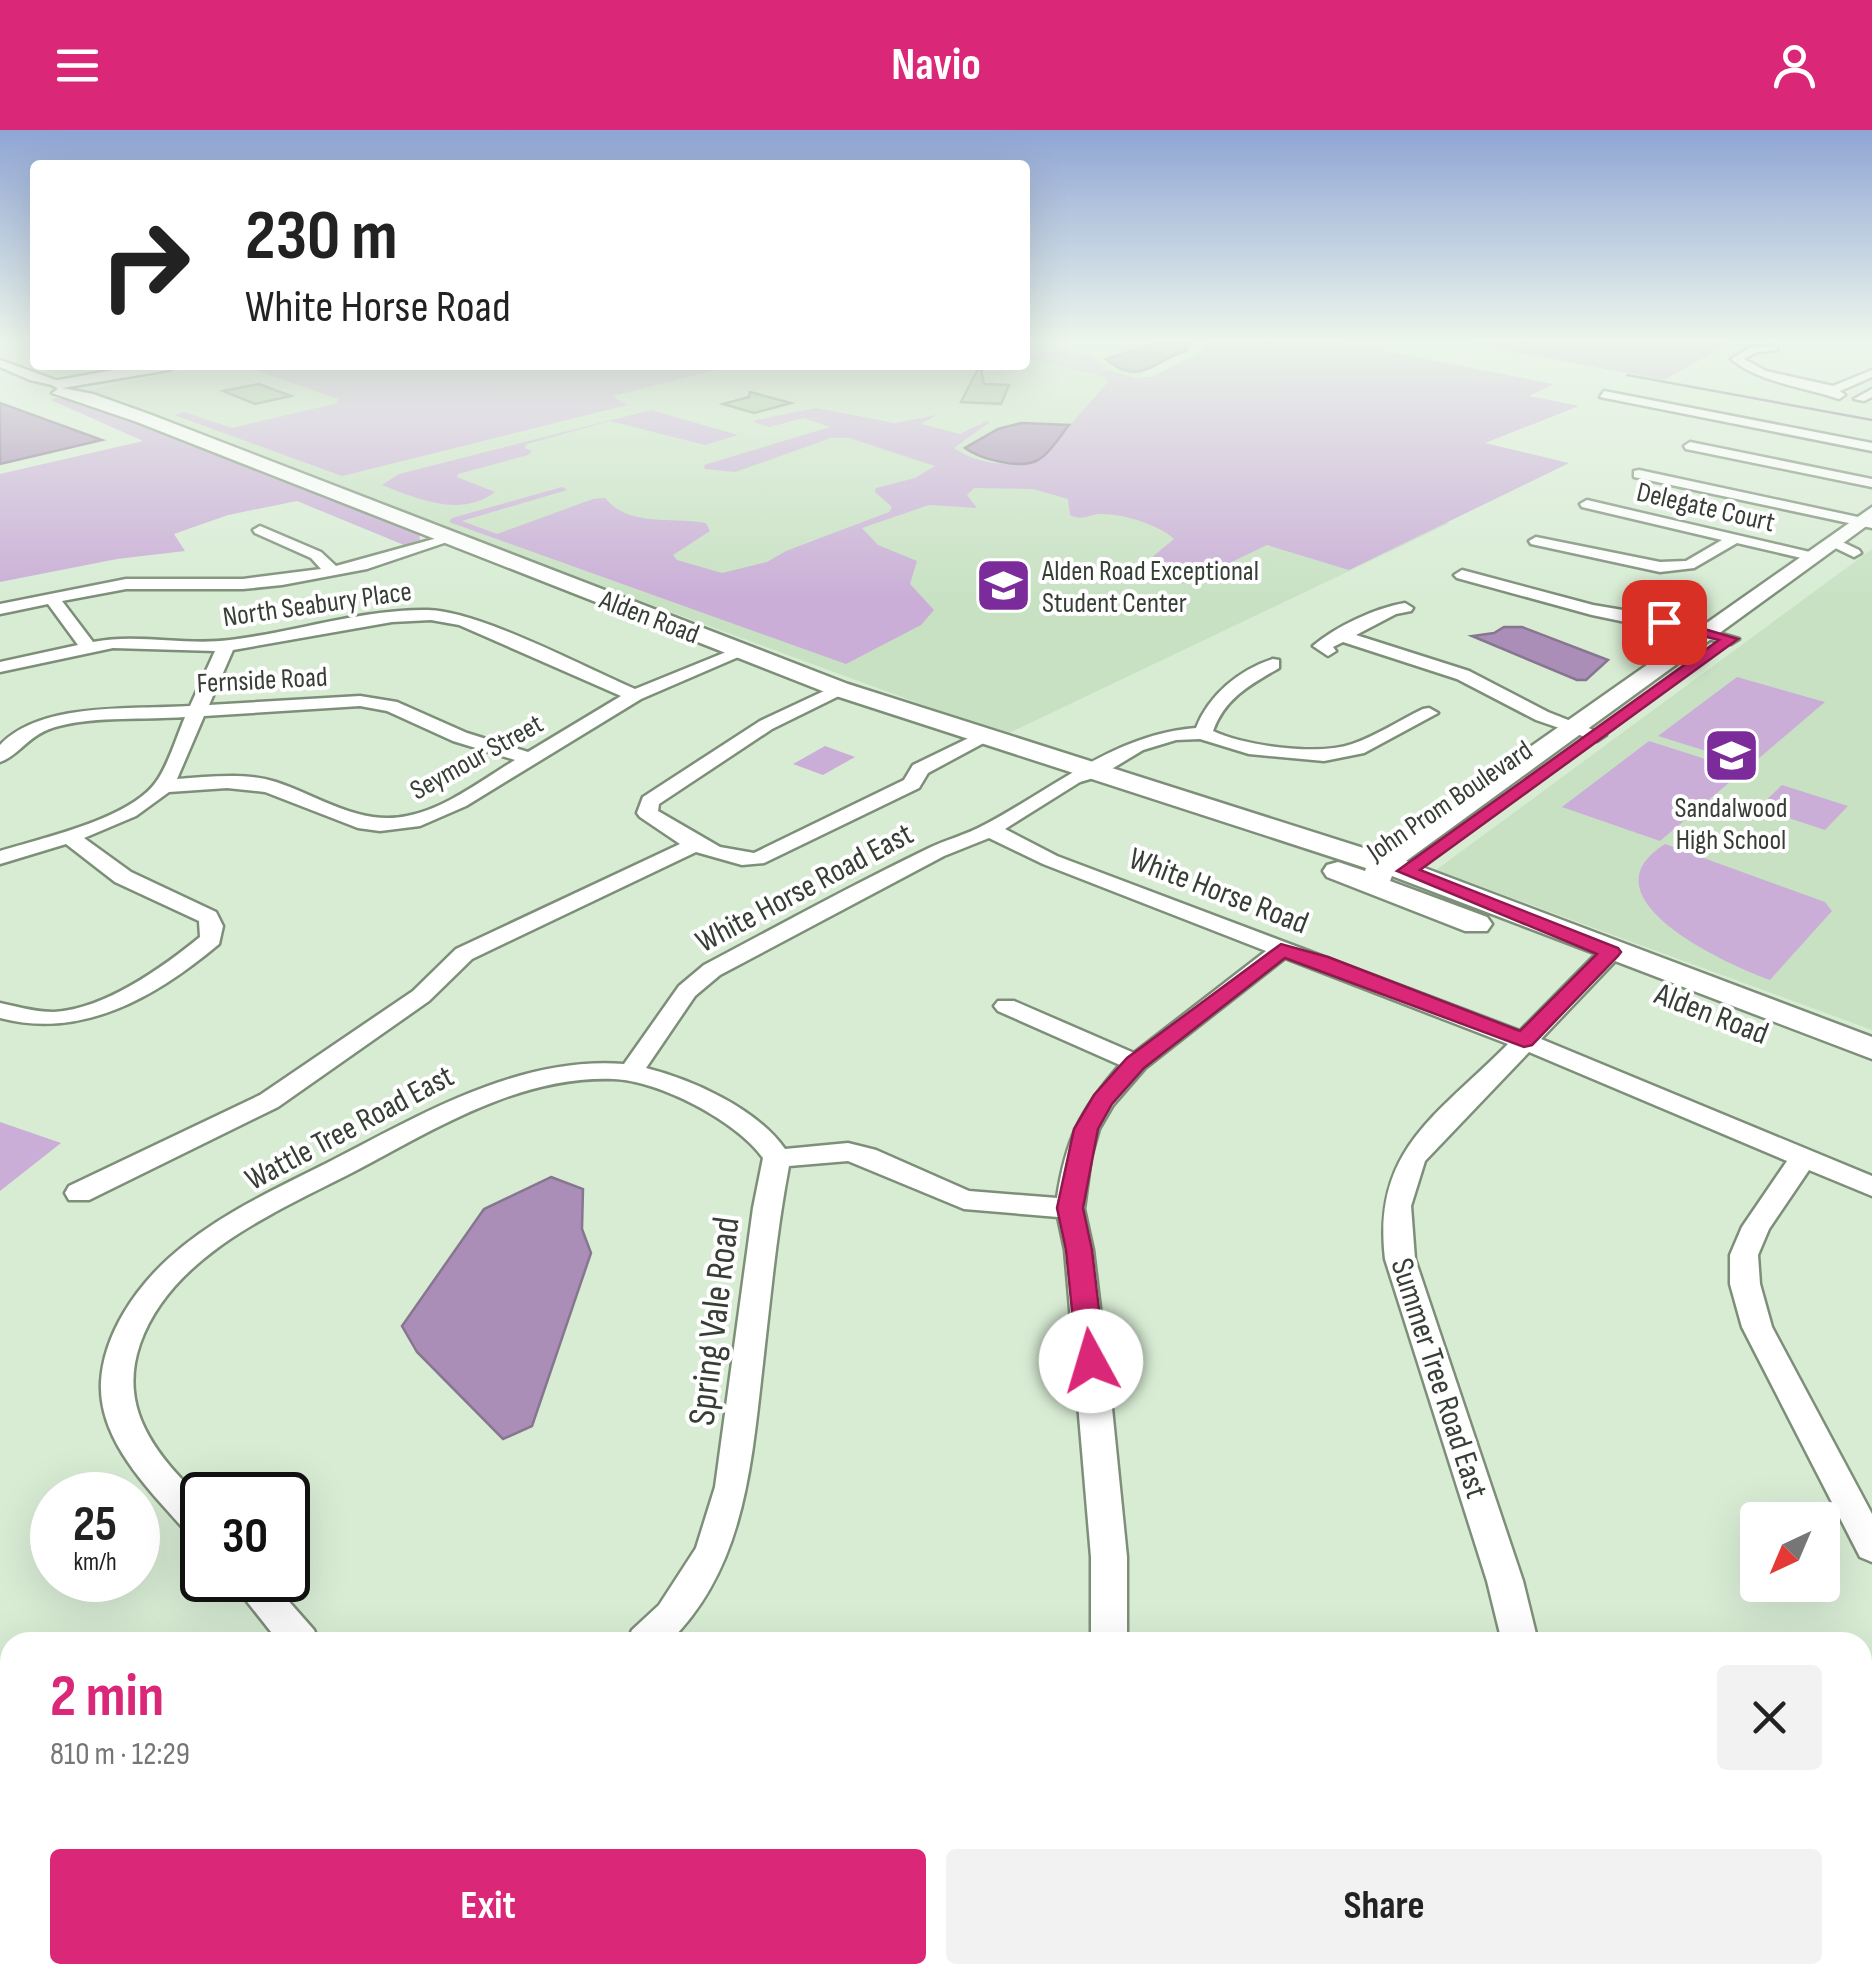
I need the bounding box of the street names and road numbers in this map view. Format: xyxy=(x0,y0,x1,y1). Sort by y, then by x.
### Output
street label: Delegate Court xyxy=(1633,476,1778,539)
street label: North Seabury Place xyxy=(221,575,414,634)
street label: Alden Road xyxy=(594,583,704,651)
street label: Fernside Road xyxy=(196,661,328,700)
street label: Seymour Street xyxy=(405,707,549,807)
street label: John Prom Boulevard xyxy=(1360,734,1539,869)
street label: White Horse Road East xyxy=(689,815,920,962)
street label: White Horse Road xyxy=(1123,839,1314,943)
street label: Alden Road xyxy=(1648,975,1774,1054)
street label: Wattle Tree Road East xyxy=(239,1057,461,1200)
street label: Spring Vale Road xyxy=(679,1214,750,1428)
street label: Summer Tree Road East xyxy=(1381,1254,1496,1503)

